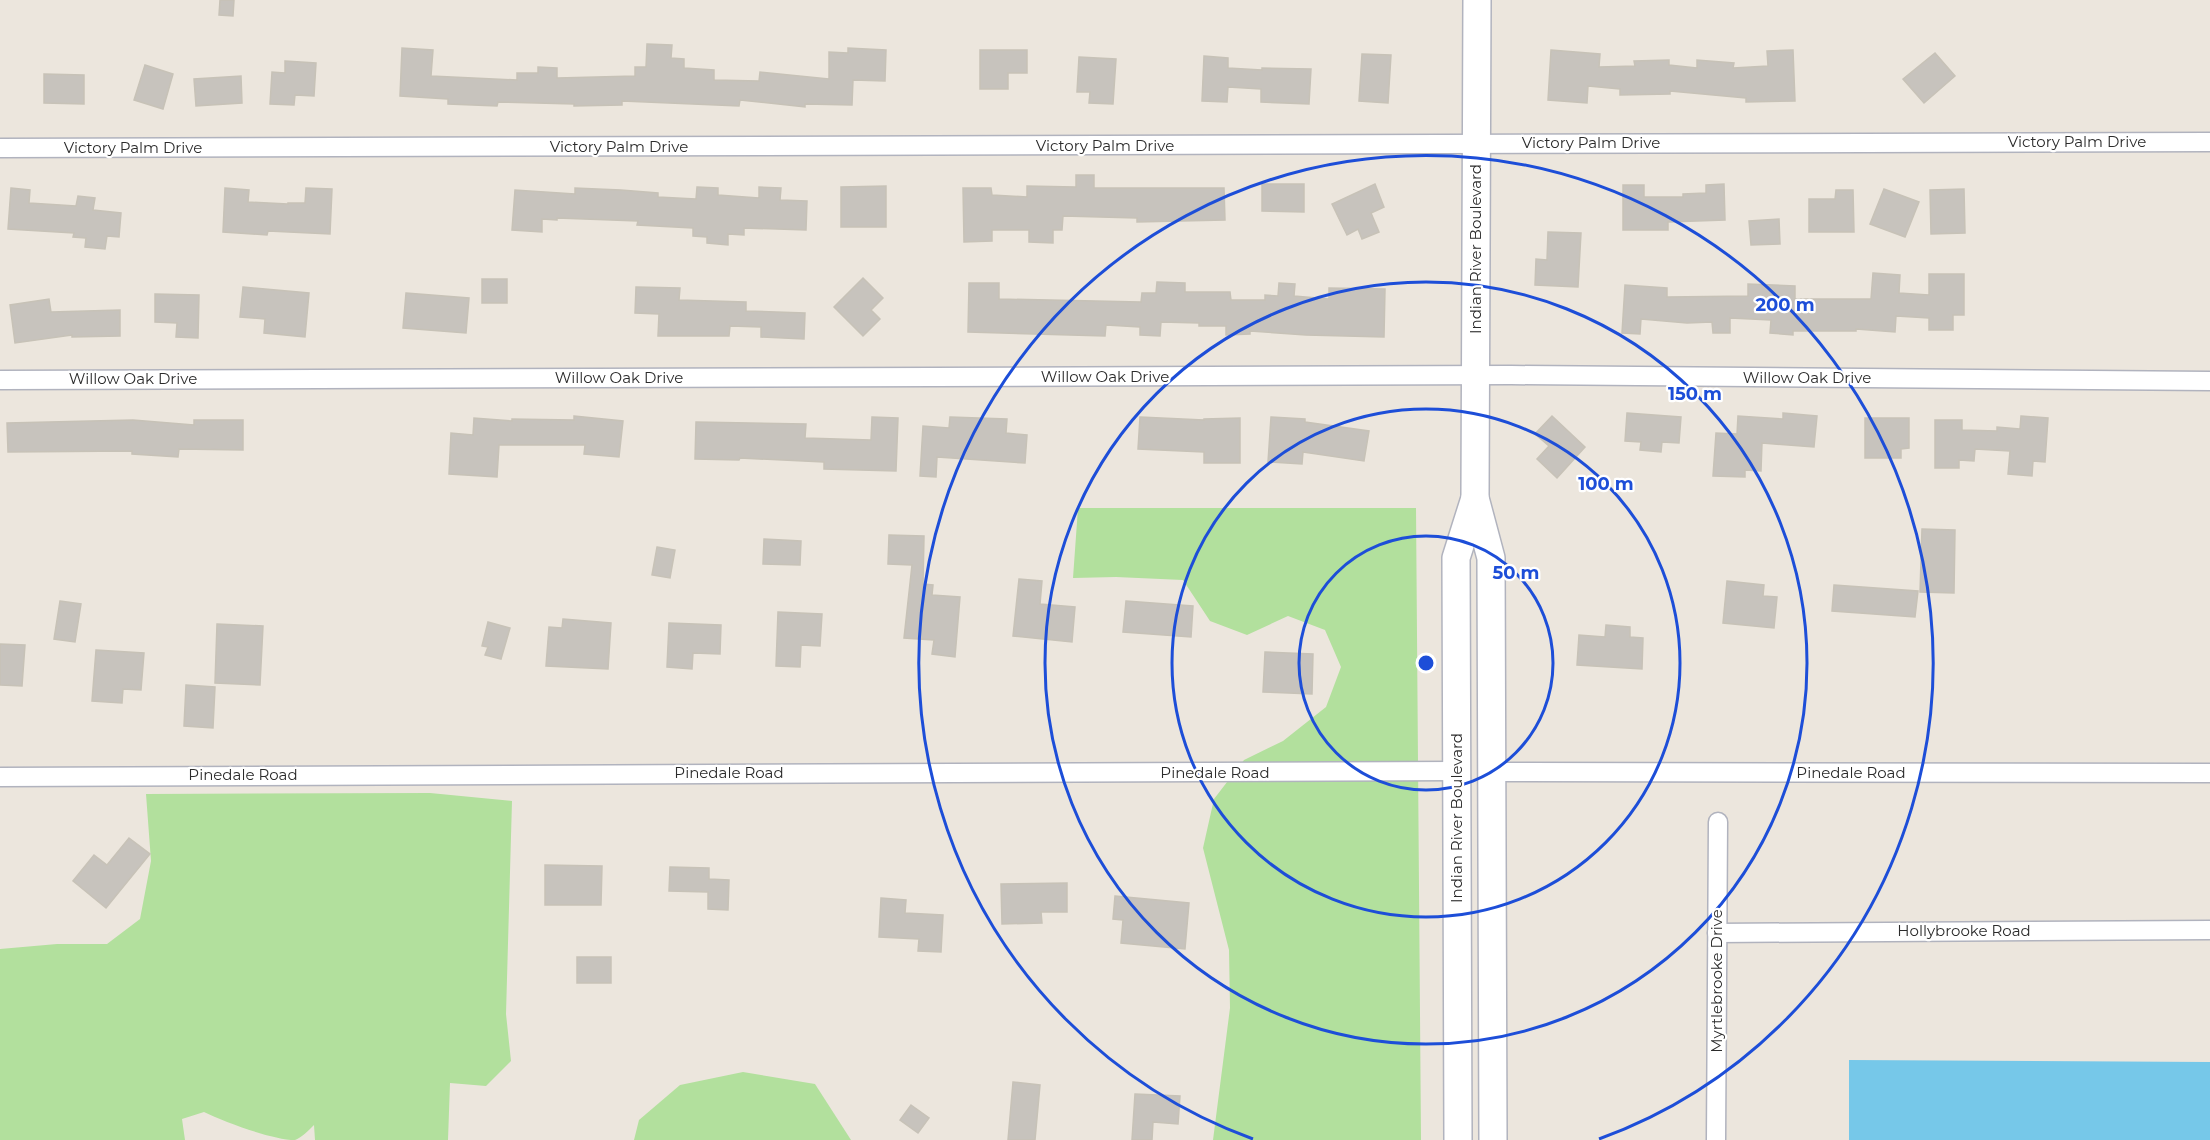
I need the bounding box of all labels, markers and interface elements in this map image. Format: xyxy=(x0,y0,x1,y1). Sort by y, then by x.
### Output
street label: Victory Palm Drive xyxy=(2008,132,2146,151)
street label: Victory Palm Drive xyxy=(1522,133,1660,152)
street label: Victory Palm Drive xyxy=(1036,136,1174,155)
street label: Victory Palm Drive xyxy=(550,137,688,156)
street label: Victory Palm Drive xyxy=(64,138,202,157)
street label: Indian River Boulevard xyxy=(1466,164,1485,334)
text: 200 m xyxy=(1755,294,1815,316)
street label: Willow Oak Drive xyxy=(1041,367,1169,386)
street label: Willow Oak Drive xyxy=(555,368,683,387)
street label: Willow Oak Drive xyxy=(1743,368,1871,387)
street label: Willow Oak Drive xyxy=(69,369,197,388)
text: 150 m xyxy=(1668,383,1722,405)
text: 100 m xyxy=(1578,473,1634,495)
text: 50 m xyxy=(1493,562,1539,584)
centre of rings xyxy=(1416,653,1436,673)
street label: Indian River Boulevard xyxy=(1447,733,1466,903)
street label: Pinedale Road xyxy=(674,763,784,782)
street label: Pinedale Road xyxy=(1160,763,1270,782)
street label: Pinedale Road xyxy=(1796,763,1906,782)
street label: Pinedale Road xyxy=(188,765,298,784)
street label: Myrtlebrooke Drive xyxy=(1707,909,1726,1053)
street label: Hollybrooke Road xyxy=(1897,921,2031,940)

